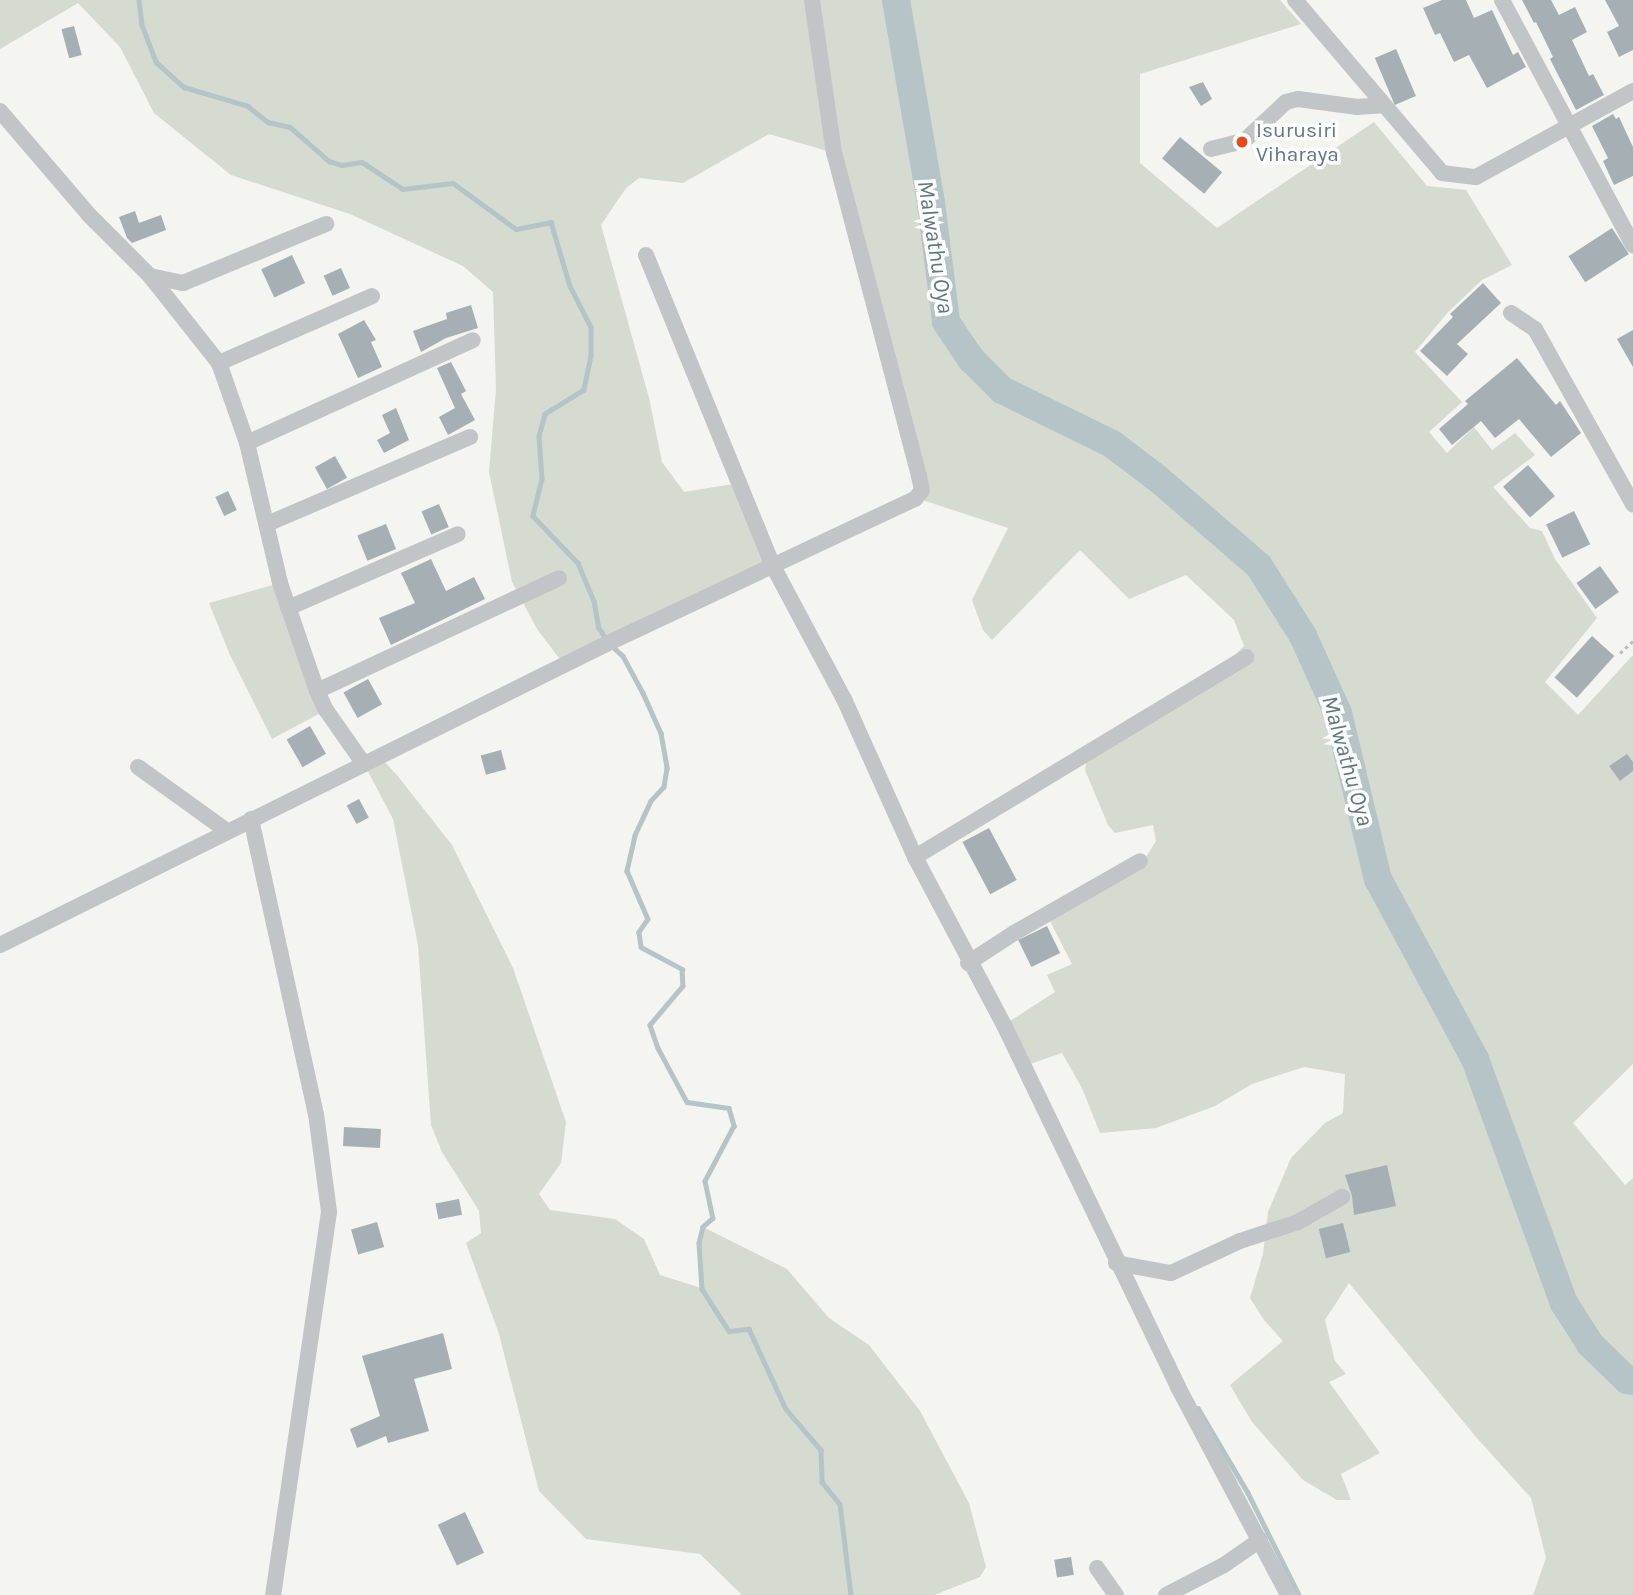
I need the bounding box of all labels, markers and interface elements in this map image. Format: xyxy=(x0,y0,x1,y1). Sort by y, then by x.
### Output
place label: Isurusiri Viharaya xyxy=(1256,117,1339,167)
marker: Isurusiri Viharaya xyxy=(1234,134,1250,150)
water label: Malwathu Oya xyxy=(911,179,959,315)
water label: Malwathu Oya xyxy=(1315,693,1379,829)

